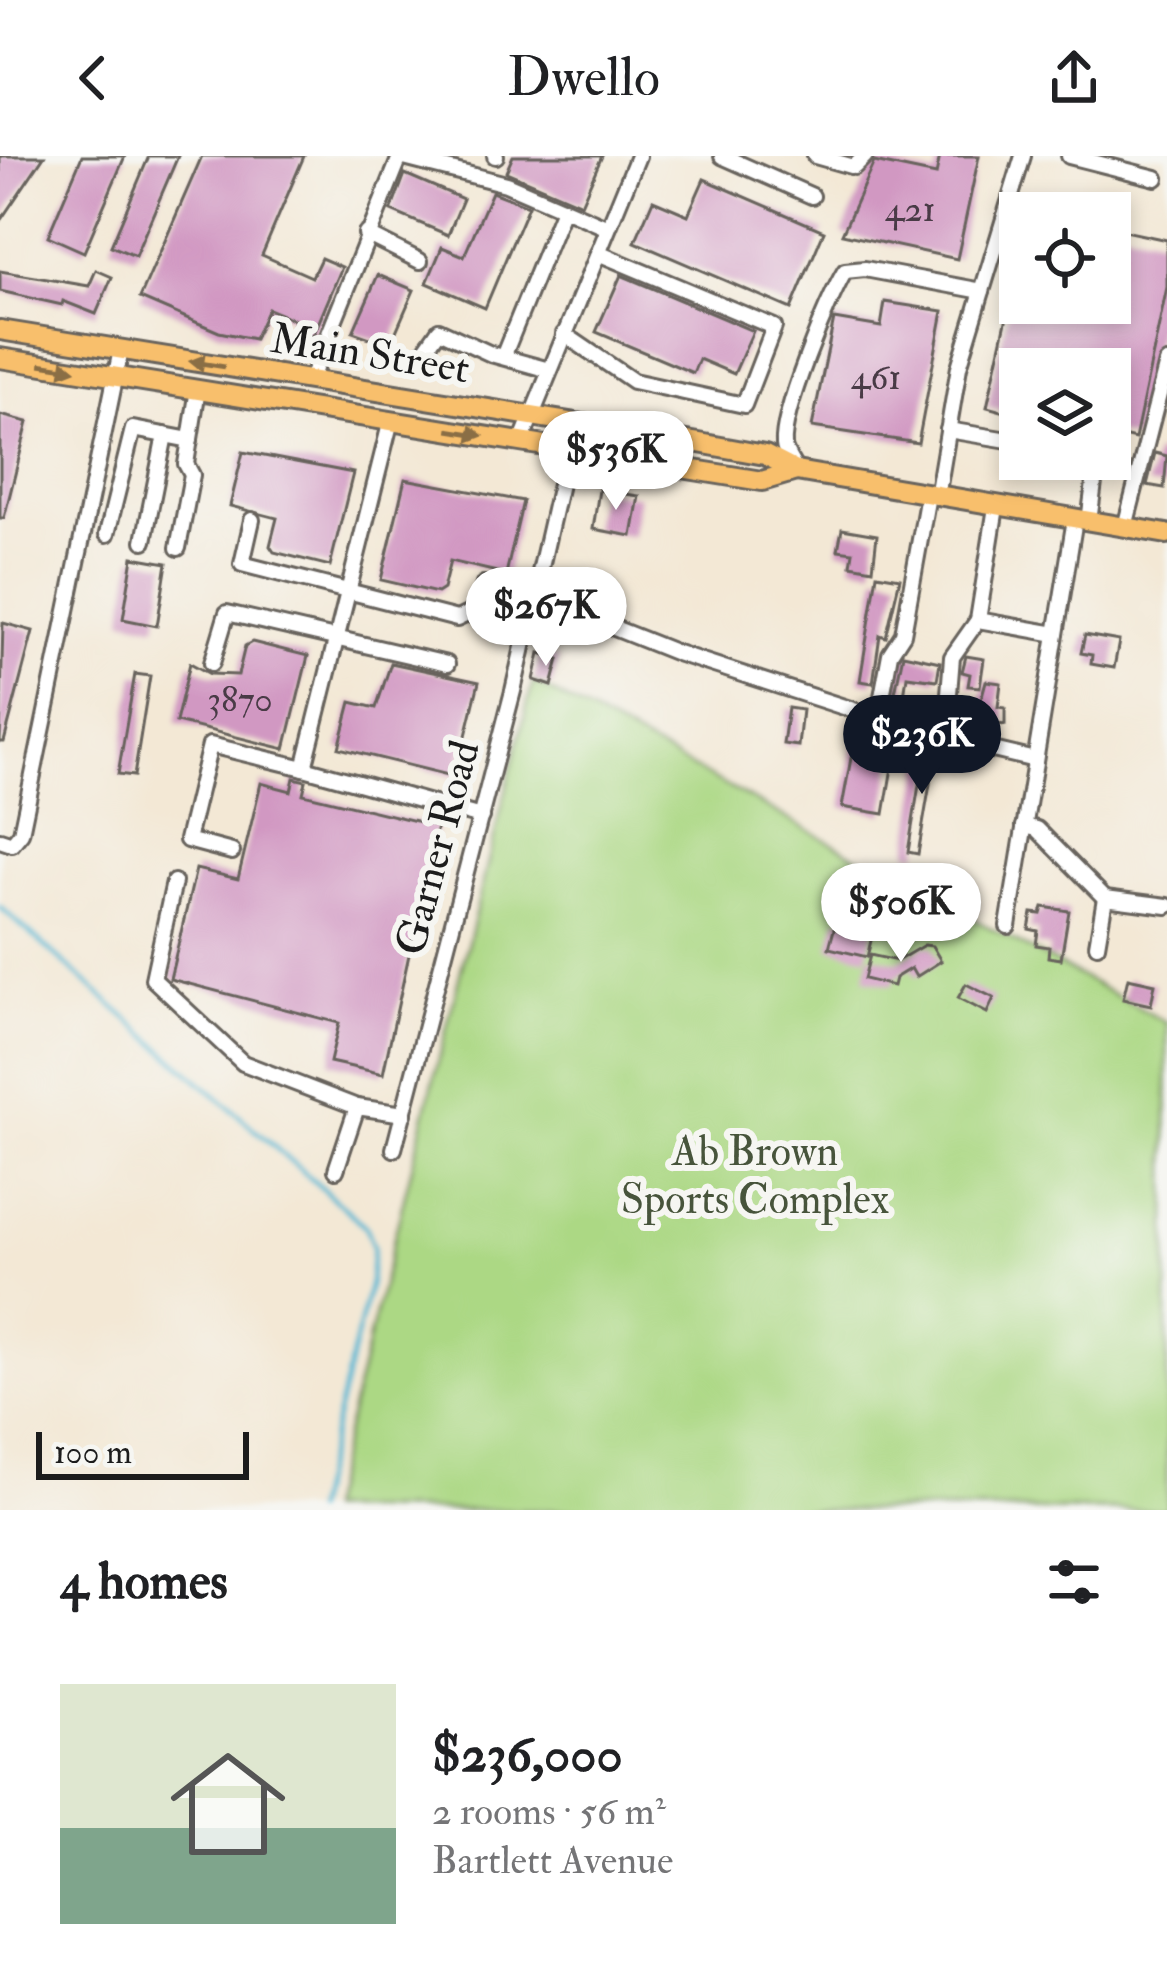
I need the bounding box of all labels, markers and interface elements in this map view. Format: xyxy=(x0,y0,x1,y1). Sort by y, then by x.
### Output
text: Dwello xyxy=(507,44,660,112)
icon: back xyxy=(60,45,126,111)
icon: share xyxy=(1041,45,1107,111)
house number: 421 xyxy=(885,187,935,232)
map controls xyxy=(999,192,1131,480)
button: locate xyxy=(999,192,1131,324)
street label: Main Street xyxy=(267,313,473,395)
button: layers xyxy=(999,348,1131,480)
one-way arrow xyxy=(188,354,225,373)
house number: 461 xyxy=(851,355,901,400)
one-way arrow xyxy=(40,358,77,377)
pin: $536K xyxy=(532,411,700,513)
one-way arrow xyxy=(447,424,485,442)
text: $536K xyxy=(565,425,667,474)
pin: $267K xyxy=(462,567,630,669)
text: $267K xyxy=(493,581,599,630)
house number: 3870 xyxy=(207,677,273,722)
pin: $236K xyxy=(838,695,1006,797)
text: $236K xyxy=(870,709,974,758)
street label: Garner Road xyxy=(384,735,492,961)
pin: $506K xyxy=(817,863,985,965)
text: $506K xyxy=(848,877,954,926)
park label: Ab Brown Sports Complex xyxy=(621,1126,890,1226)
scale bar xyxy=(36,1426,249,1479)
text: 100 m xyxy=(54,1432,132,1473)
icon: filters xyxy=(1041,1549,1107,1615)
text: 4 homes xyxy=(60,1550,228,1614)
text: $236,000 xyxy=(432,1723,623,1787)
icon: home xyxy=(156,1732,300,1876)
text: 2 rooms · 56 m² xyxy=(432,1787,666,1836)
text: Bartlett Avenue xyxy=(432,1836,673,1885)

